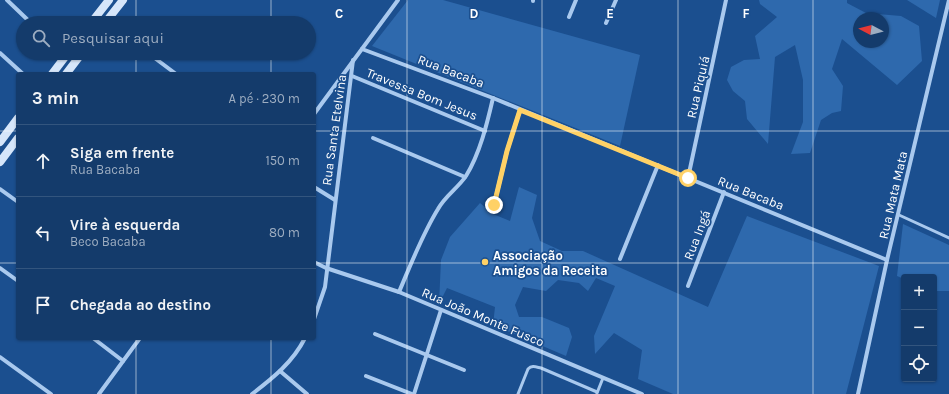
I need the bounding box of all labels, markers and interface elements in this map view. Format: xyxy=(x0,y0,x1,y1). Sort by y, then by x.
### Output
text: C xyxy=(335,6,343,21)
text: D xyxy=(470,6,479,21)
text: E xyxy=(606,6,614,21)
text: F xyxy=(742,6,750,21)
north arrow xyxy=(853,12,889,48)
search box xyxy=(16,16,316,60)
icon: search xyxy=(30,27,52,49)
text: Pesquisar aqui xyxy=(62,29,164,47)
street label: Rua Bacaba xyxy=(416,51,486,91)
street label: Rua Piquiá xyxy=(684,54,713,120)
street label: Travessa Bom Jesus xyxy=(364,65,480,123)
street label: Rua Santa Etelvina xyxy=(319,74,349,186)
text: 3 min xyxy=(32,88,79,108)
text: A pé · 230 m xyxy=(228,91,300,106)
text: Siga em frente xyxy=(70,144,174,162)
icon: ahead xyxy=(32,150,54,172)
street label: Rua Mata Mata xyxy=(876,150,910,240)
text: 150 m xyxy=(265,153,300,168)
text: Rua Bacaba xyxy=(70,162,140,177)
route start xyxy=(679,169,697,187)
street label: Rua Bacaba xyxy=(716,173,786,213)
route end xyxy=(485,196,503,214)
street label: Rua Ingá xyxy=(681,208,713,262)
text: Vire à esquerda xyxy=(70,216,180,234)
icon: left xyxy=(32,222,54,244)
text: 80 m xyxy=(269,225,300,240)
text: Beco Bacaba xyxy=(70,234,146,249)
place label: Associação Amigos da Receita xyxy=(493,248,608,278)
marker: Associação Amigos da Receita xyxy=(480,257,490,267)
map controls xyxy=(901,274,937,382)
button: + xyxy=(901,274,937,310)
street label: Rua João Monte Fusco xyxy=(420,284,546,350)
icon: arrive xyxy=(32,294,54,316)
text: Chegada ao destino xyxy=(70,296,211,314)
button: − xyxy=(901,310,937,346)
button: locate xyxy=(901,346,937,382)

